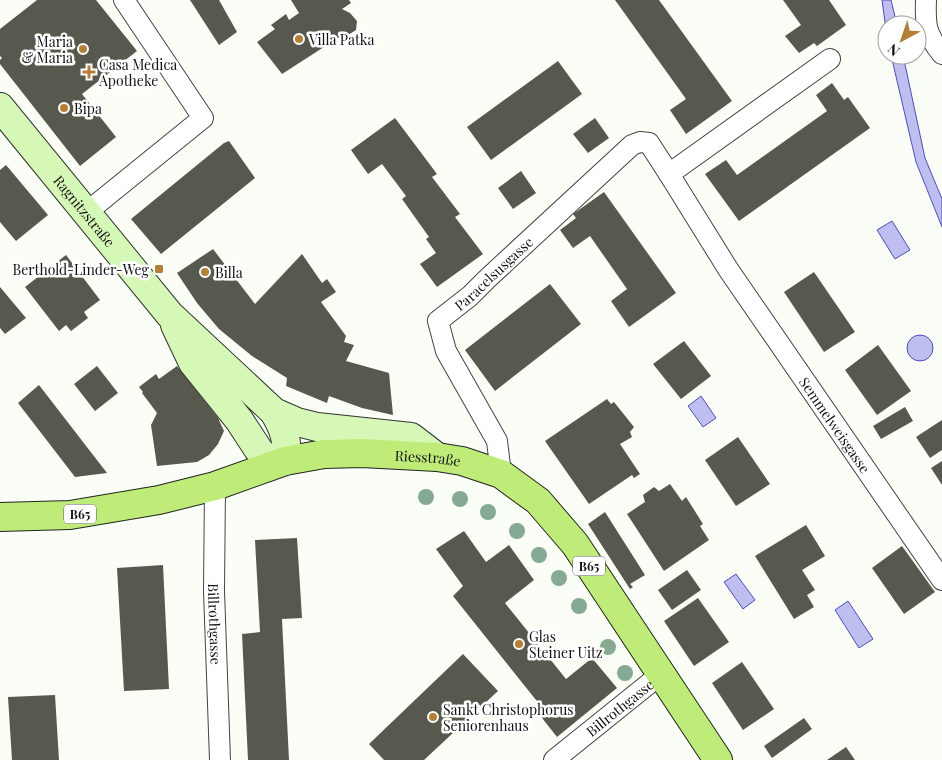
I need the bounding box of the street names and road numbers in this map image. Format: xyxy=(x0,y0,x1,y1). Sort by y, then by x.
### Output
street label: Ragnitzstraße xyxy=(50,171,120,251)
street label: Paracelsusgasse xyxy=(450,232,537,314)
street label: Semmelweisgasse xyxy=(795,373,875,477)
street label: Riesstraße xyxy=(394,445,462,470)
road number: B65 xyxy=(64,504,96,524)
road number: B65 xyxy=(573,556,605,576)
street label: Billrothgasse xyxy=(204,583,226,665)
street label: Billrothgasse xyxy=(582,674,657,740)

